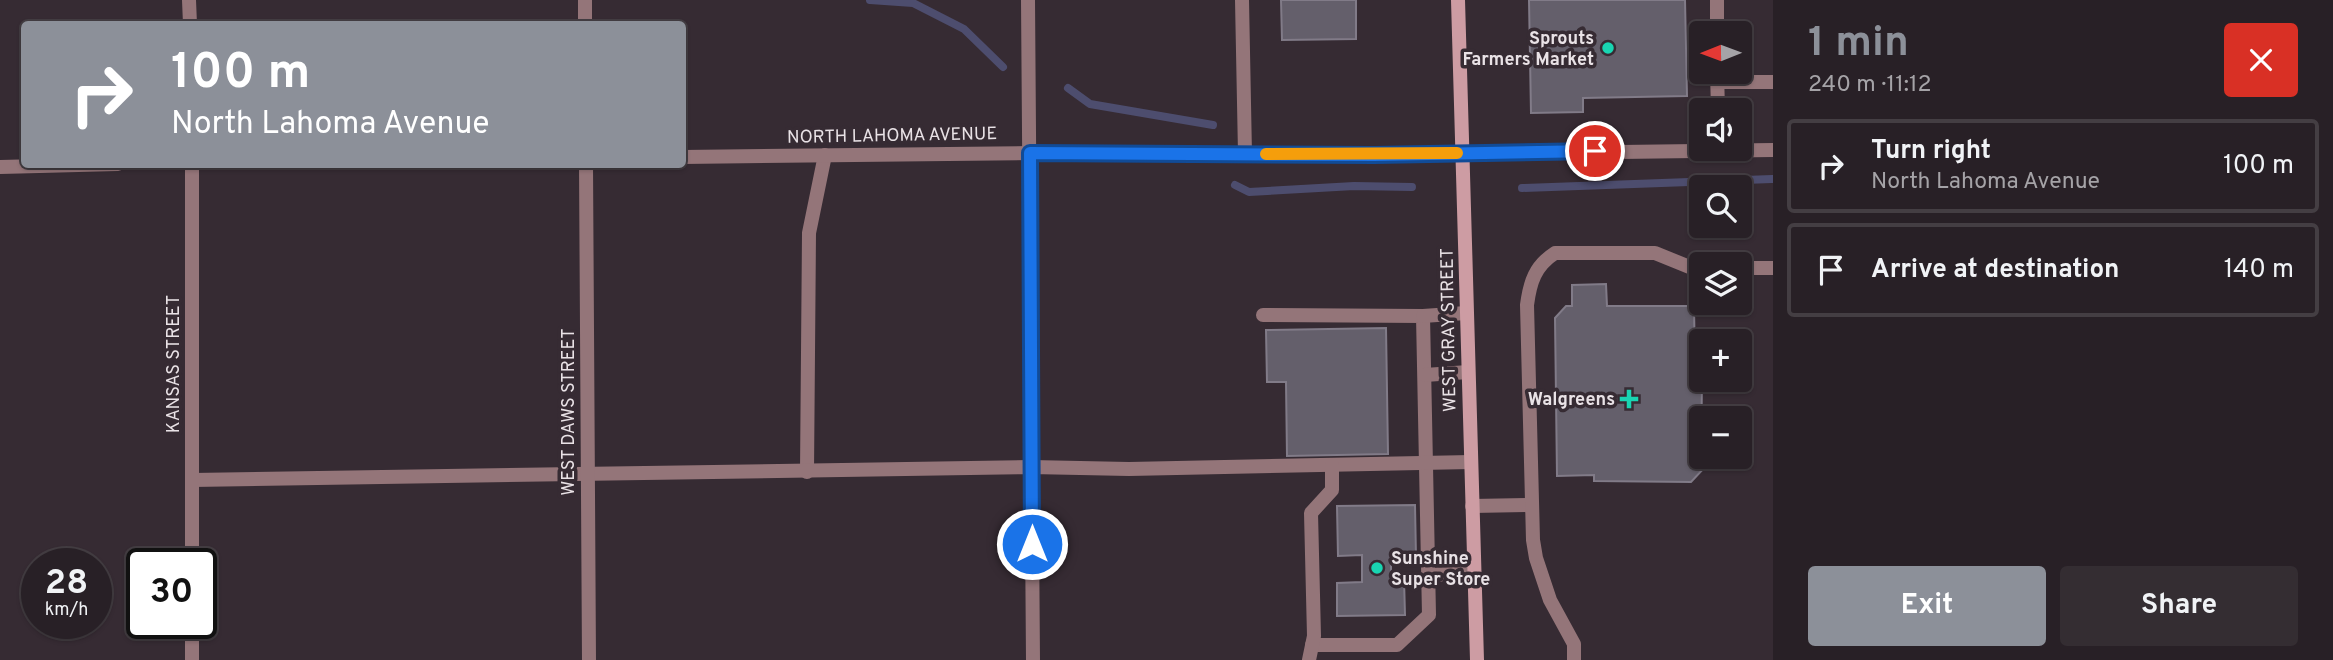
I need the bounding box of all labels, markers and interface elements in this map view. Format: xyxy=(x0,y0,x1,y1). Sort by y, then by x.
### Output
text: 1 min xyxy=(1808,18,1909,71)
north arrow xyxy=(1689,21,1752,84)
map controls xyxy=(1689,21,1752,469)
button: close xyxy=(2224,23,2298,97)
place label: Sprouts Farmers Market xyxy=(1462,28,1594,72)
marker: Sprouts Farmers Market xyxy=(1600,40,1616,56)
text: 100 m xyxy=(171,44,310,106)
icon: right xyxy=(56,49,147,140)
text: 240 m · 11:12 xyxy=(1808,71,1932,100)
button: sound xyxy=(1689,98,1752,161)
text: North Lahoma Avenue xyxy=(171,105,490,145)
pin xyxy=(1565,121,1625,181)
street label: NORTH LAHOMA AVENUE xyxy=(787,123,997,150)
icon: arrive xyxy=(1576,132,1614,170)
text: Turn right xyxy=(1871,135,1991,168)
icon: right xyxy=(1812,147,1850,185)
text: 100 m xyxy=(2223,150,2294,183)
text: North Lahoma Avenue xyxy=(1871,168,2100,197)
button: search xyxy=(1689,175,1752,238)
street label: WEST GRAY STREET xyxy=(1437,248,1462,412)
icon: arrive xyxy=(1812,251,1850,289)
button: layers xyxy=(1689,252,1752,315)
text: Arrive at destination xyxy=(1871,254,2119,287)
text: 140 m xyxy=(2224,254,2294,287)
street label: KANSAS STREET xyxy=(163,295,186,433)
street label: WEST DAWS STREET xyxy=(558,328,581,496)
button: + xyxy=(1689,329,1752,392)
place label: Walgreens xyxy=(1528,389,1615,412)
marker: Walgreens xyxy=(1621,391,1637,407)
button: − xyxy=(1689,406,1752,469)
position arrow xyxy=(995,507,1069,581)
speed limit sign: 30 xyxy=(126,548,217,639)
place label: Sunshine Super Store xyxy=(1391,548,1490,592)
marker: Sunshine Super Store xyxy=(1369,560,1385,576)
text: 28 xyxy=(45,562,88,606)
button: Exit xyxy=(1808,566,2046,646)
button: Share xyxy=(2060,566,2298,646)
text: km/h xyxy=(45,599,88,622)

